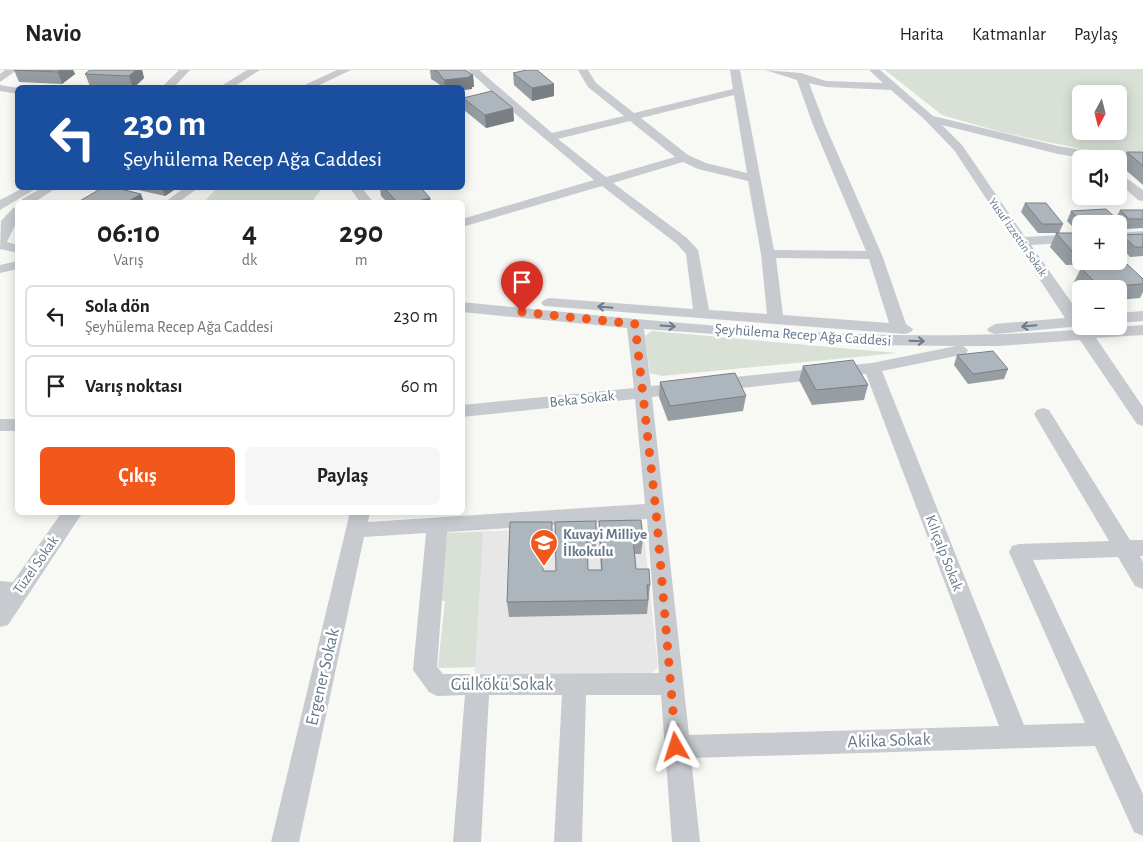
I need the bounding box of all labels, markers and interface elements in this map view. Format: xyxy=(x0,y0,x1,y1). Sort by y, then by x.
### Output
text: Navio xyxy=(25,22,81,46)
text: Harita xyxy=(900,26,944,44)
text: Katmanlar xyxy=(972,26,1046,44)
text: Paylaş xyxy=(1074,26,1118,44)
north arrow xyxy=(1072,85,1128,140)
map controls xyxy=(1072,85,1127,335)
icon: left xyxy=(40,105,105,170)
text: 230 m xyxy=(123,107,206,142)
text: Şeyhülema Recep Ağa Caddesi xyxy=(123,148,382,170)
button: sound xyxy=(1072,150,1127,205)
street label: Yusuf İzzettin Sokak xyxy=(987,195,1051,279)
button: + xyxy=(1072,215,1127,270)
text: 06:10 xyxy=(97,218,160,248)
text: 4 xyxy=(242,218,257,248)
text: 290 xyxy=(339,218,383,248)
text: Varış xyxy=(113,252,144,268)
text: dk xyxy=(242,252,257,268)
text: m xyxy=(355,252,368,268)
pin xyxy=(501,261,543,312)
icon: arrive xyxy=(508,268,536,296)
button: − xyxy=(1072,280,1127,335)
text: Sola dön xyxy=(85,297,150,316)
icon: left xyxy=(42,302,70,330)
one-way arrow xyxy=(597,302,613,312)
text: 230 m xyxy=(393,307,438,326)
text: Şeyhülema Recep Ağa Caddesi xyxy=(85,319,273,335)
one-way arrow xyxy=(660,321,676,331)
street label: Şeyhülema Recep Ağa Caddesi xyxy=(714,321,892,349)
one-way arrow xyxy=(1021,321,1037,331)
one-way arrow xyxy=(909,337,925,346)
icon: arrive xyxy=(42,372,70,400)
text: Varış noktası xyxy=(85,377,183,396)
text: 60 m xyxy=(401,377,438,396)
street label: Beka Sokak xyxy=(549,388,615,410)
button: Çıkış xyxy=(40,447,235,505)
button: Paylaş xyxy=(245,447,440,505)
street label: Kılıçalp Sokak xyxy=(923,513,965,593)
place label: Kuvayi Milliye İlkokulu xyxy=(563,527,647,559)
school or university icon: Kuvayi Milliye İlkokulu xyxy=(529,528,559,567)
street label: Tüzel Sokak xyxy=(11,533,62,597)
street label: Ergener Sokak xyxy=(303,626,343,727)
street label: Gülkökü Sokak xyxy=(451,676,554,694)
position arrow xyxy=(649,720,701,772)
street label: Akika Sokak xyxy=(847,731,932,751)

